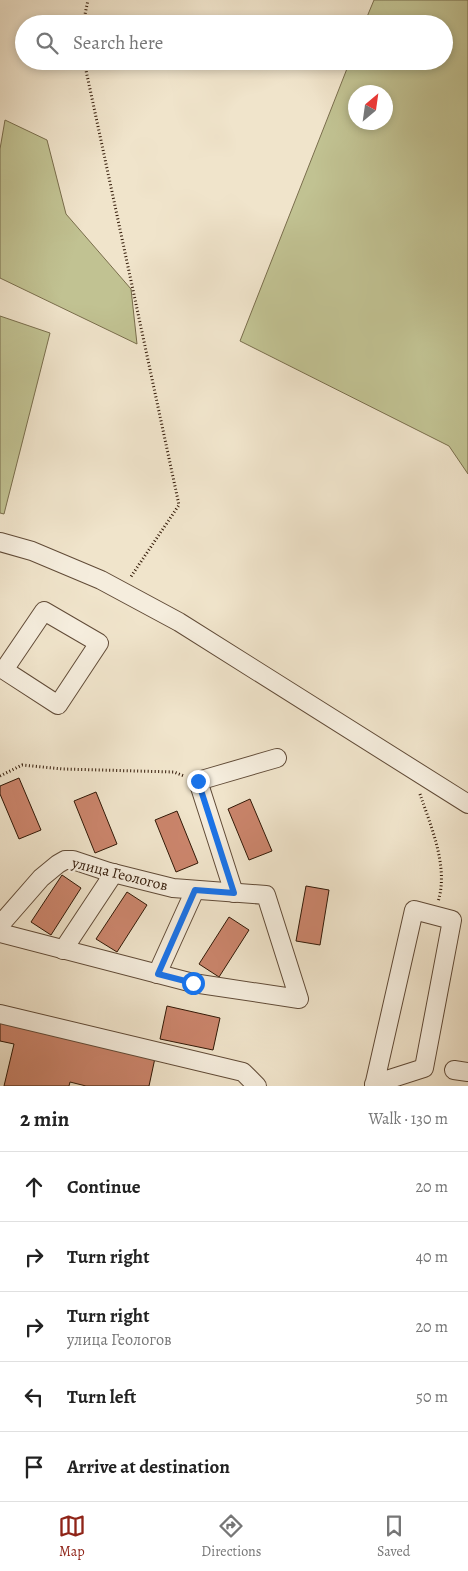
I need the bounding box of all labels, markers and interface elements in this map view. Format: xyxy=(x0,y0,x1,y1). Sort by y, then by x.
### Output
search box xyxy=(15,15,453,70)
icon: search xyxy=(33,29,61,57)
text: Search here xyxy=(73,30,163,56)
north arrow xyxy=(348,85,393,130)
route end xyxy=(187,770,210,793)
street label: улица Геологов xyxy=(69,852,170,896)
route start xyxy=(182,972,205,995)
text: 2 min xyxy=(20,1105,69,1133)
text: Walk · 130 m xyxy=(368,1108,448,1130)
icon: ahead xyxy=(20,1173,48,1201)
text: Continue xyxy=(67,1174,141,1200)
text: 20 m xyxy=(415,1176,448,1198)
icon: right xyxy=(20,1243,48,1271)
text: Turn right xyxy=(67,1244,149,1270)
text: 40 m xyxy=(416,1246,448,1268)
text: Turn right xyxy=(67,1303,149,1329)
icon: right xyxy=(20,1313,48,1341)
text: 20 m xyxy=(415,1316,448,1338)
text: улица Геологов xyxy=(67,1329,172,1351)
icon: left xyxy=(20,1383,48,1411)
text: Turn left xyxy=(67,1384,136,1410)
text: 50 m xyxy=(416,1386,448,1408)
icon: arrive xyxy=(20,1453,48,1481)
text: Arrive at destination xyxy=(67,1454,230,1480)
tab: Map xyxy=(58,1512,86,1561)
tab: Directions xyxy=(201,1512,261,1561)
tab: Saved xyxy=(377,1512,410,1561)

